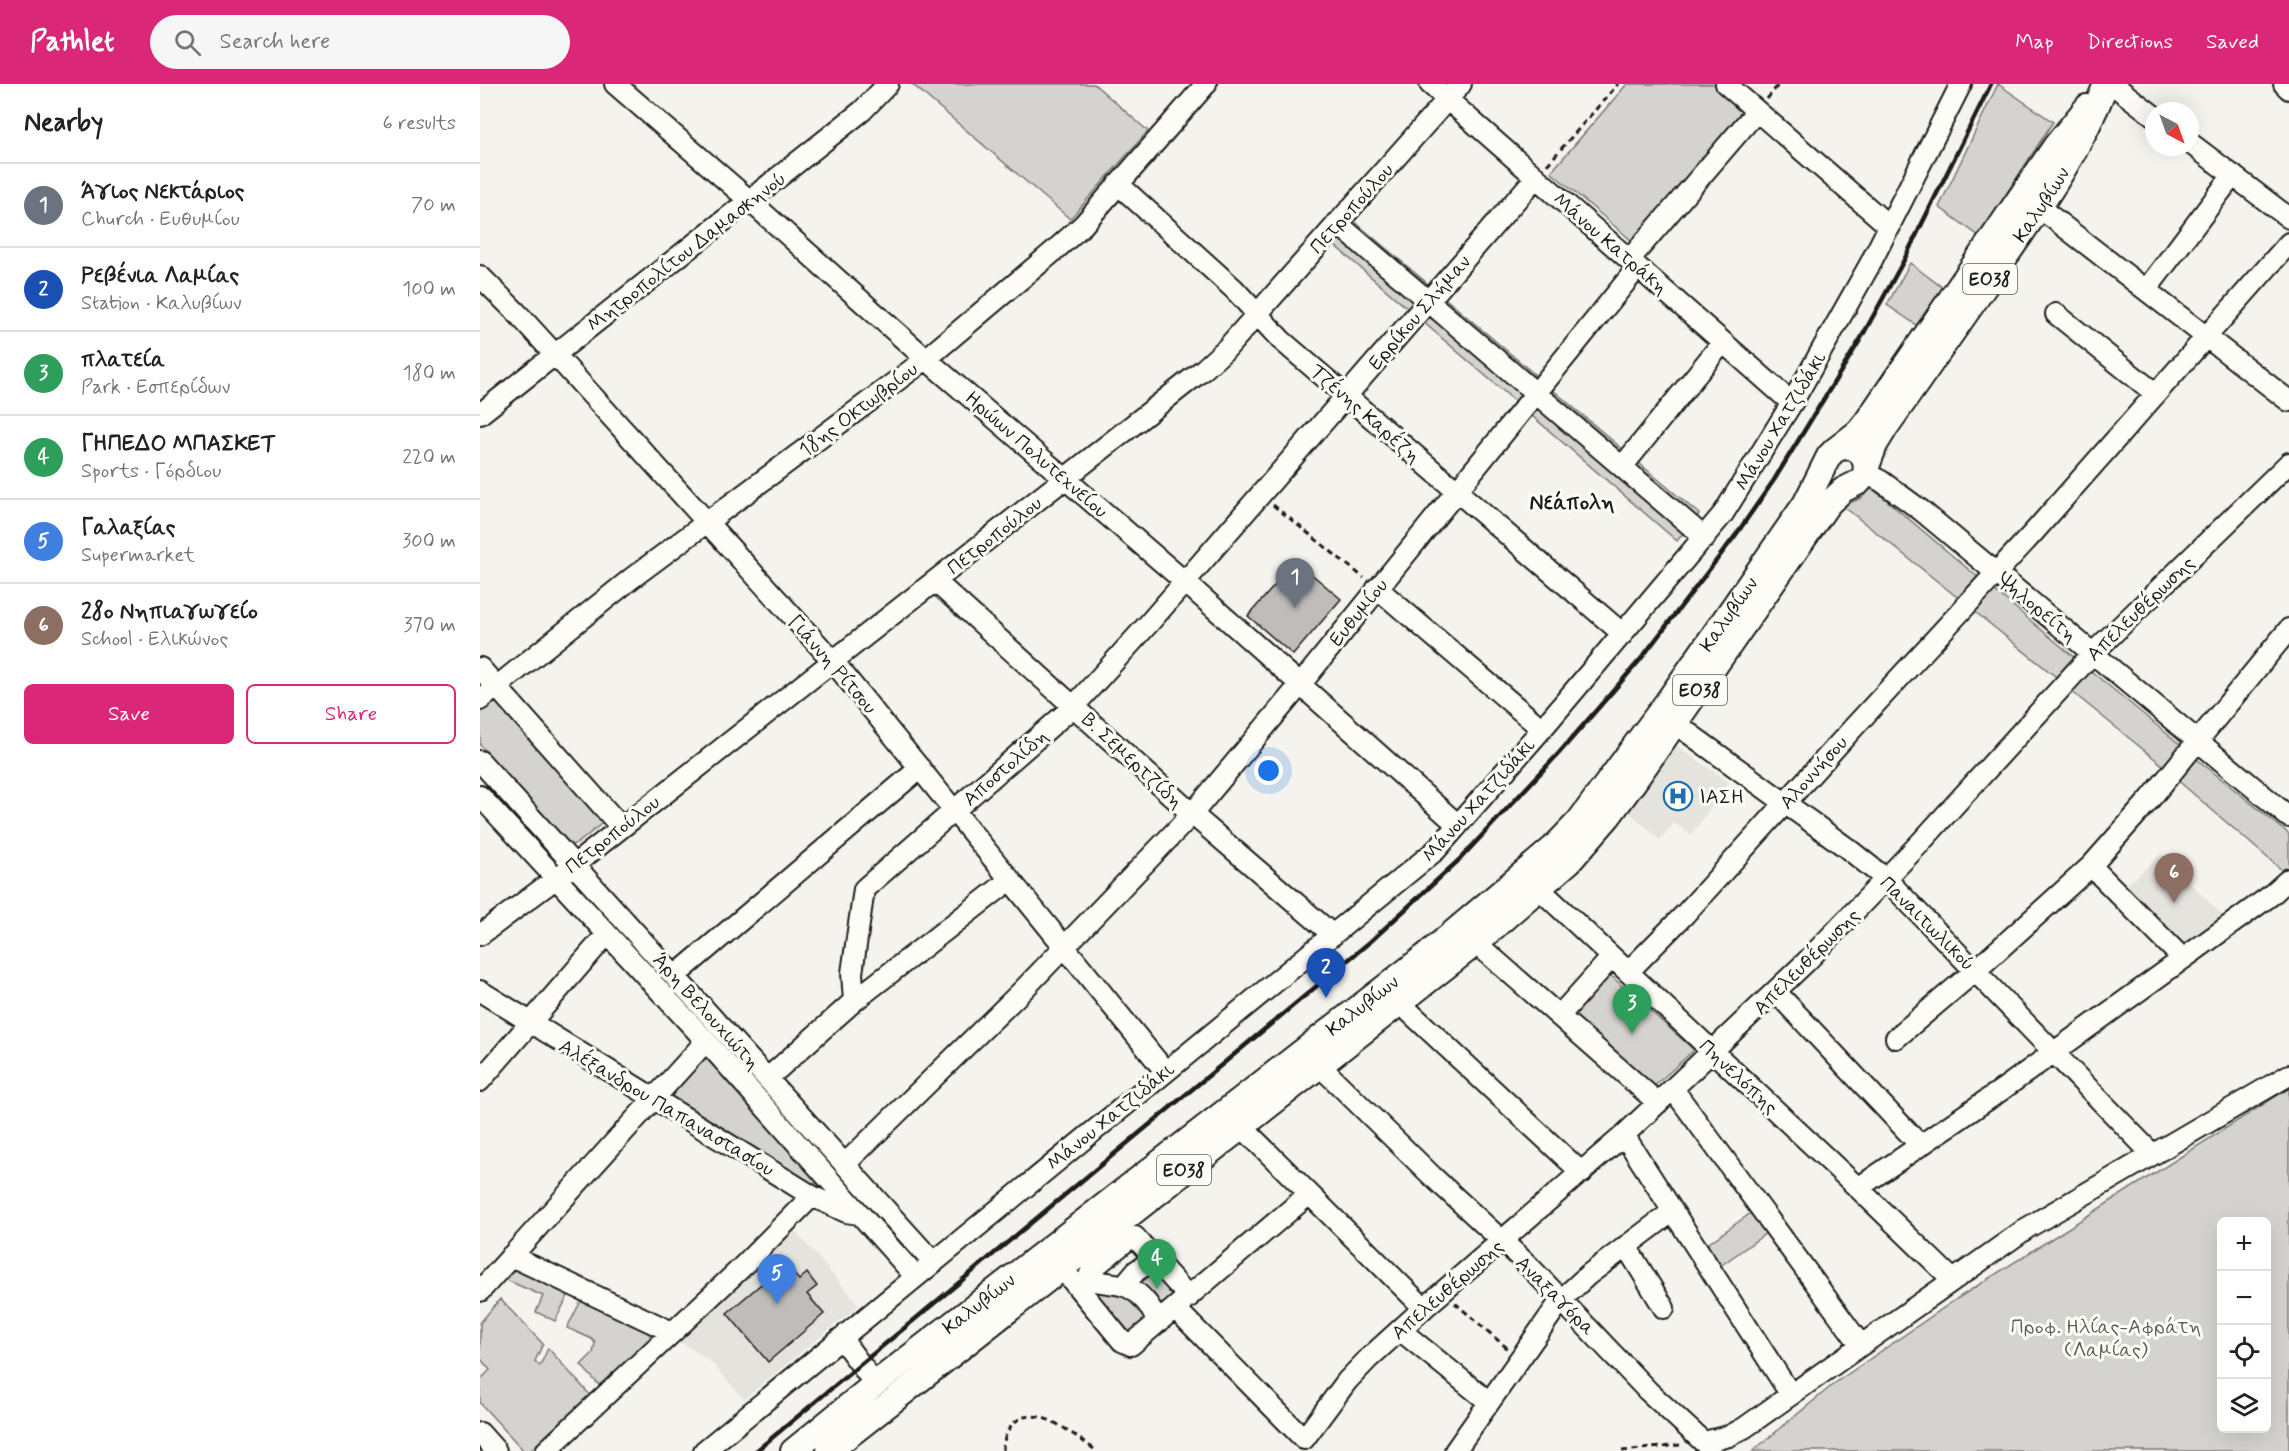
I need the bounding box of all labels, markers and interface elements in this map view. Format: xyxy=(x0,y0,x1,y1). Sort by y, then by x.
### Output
search box xyxy=(150,15,570,69)
text: Pathlet xyxy=(30,24,114,61)
icon: search xyxy=(171,26,204,59)
text: Search here xyxy=(219,28,330,56)
text: Map xyxy=(2015,28,2054,56)
text: Directions xyxy=(2087,28,2173,56)
text: Saved xyxy=(2206,28,2259,56)
north arrow xyxy=(2145,102,2199,156)
text: Nearby xyxy=(24,106,103,140)
text: 6 results xyxy=(383,110,456,137)
street label: Πετροπούλου xyxy=(1304,158,1400,260)
street label: Καλυβίων xyxy=(2007,162,2077,248)
street label: Μητροπολίτου Δαμασκηνού xyxy=(582,166,792,339)
text: Άγιος Νεκτάριος xyxy=(81,178,244,206)
street label: Μάνου Κατράκη xyxy=(1547,187,1673,302)
text: 1 xyxy=(39,192,48,219)
text: 70 m xyxy=(411,192,456,219)
text: Church · Ευθυμίου xyxy=(81,206,240,233)
street label: Ερρίκου Σλήμαν xyxy=(1363,250,1478,376)
text: Ρεβένια Λαμίας xyxy=(81,262,239,290)
road number: ΕΟ38 xyxy=(1963,264,2017,294)
text: 2 xyxy=(39,276,48,303)
text: 100 m xyxy=(402,276,456,303)
text: Station · Καλυβίων xyxy=(81,290,242,317)
text: πλατεία xyxy=(81,346,165,374)
street label: Μάνου Χατζιδάκι xyxy=(1729,347,1834,496)
street label: 18ης Οκτωβρίου xyxy=(794,357,924,464)
street label: Τζένης Καρέζη xyxy=(1304,359,1426,470)
text: 3 xyxy=(39,360,48,387)
text: 180 m xyxy=(403,360,456,387)
text: Park · Εσπερίδων xyxy=(81,374,230,401)
street label: Ηρώων Πολυτεχνείου xyxy=(959,385,1113,525)
text: ΓΗΠΕΔΟ ΜΠΑΣΚΕΤ xyxy=(81,430,274,458)
text: 4 xyxy=(38,444,49,471)
text: 220 m xyxy=(402,444,456,471)
text: Sports · Γόρδιου xyxy=(81,458,221,485)
district label: Νεάπολη xyxy=(1529,489,1615,517)
street label: Πετροπούλου xyxy=(942,491,1048,582)
text: Γαλαξίας xyxy=(81,514,175,542)
text: 5 xyxy=(38,528,50,555)
text: 300 m xyxy=(402,528,456,555)
text: Supermarket xyxy=(81,542,195,569)
street label: Απελευθέρωσης xyxy=(2081,550,2201,668)
pin: 1 xyxy=(1276,558,1314,608)
street label: Ψηλορείτη xyxy=(1991,566,2083,649)
street label: Καλυβίων xyxy=(1694,572,1765,658)
street label: Ευθυμίου xyxy=(1323,573,1395,653)
text: 28ο Νηπιαγωγείο xyxy=(81,598,258,626)
street label: Γιάννη Ρίτσου xyxy=(781,610,882,720)
text: 6 xyxy=(38,612,49,639)
text: 370 m xyxy=(404,612,456,639)
text: School · Ελικώνος xyxy=(81,626,228,653)
road number: ΕΟ38 xyxy=(1673,675,1727,705)
button: Save xyxy=(24,684,234,744)
button: Share xyxy=(246,684,456,744)
street label: Β. Σεμερτζίδη xyxy=(1075,707,1189,815)
street label: Αποστολίδη xyxy=(957,723,1055,813)
street label: Αλοννήσου xyxy=(1774,730,1854,816)
street label: Μάνου Χατζιδάκι xyxy=(1416,733,1542,868)
your location xyxy=(1254,756,1283,785)
hospital icon: ΙΑΣΗ xyxy=(1662,780,1694,812)
place label: ΙΑΣΗ xyxy=(1699,784,1744,811)
street label: Πετροπούλου xyxy=(560,790,666,881)
pin: 6 xyxy=(2154,854,2194,903)
street label: Παναιτωλικού xyxy=(1873,871,1980,978)
street label: Απελευθέρωσης xyxy=(1748,903,1867,1021)
street label: Άρη Βελουχιώτη xyxy=(646,948,766,1076)
pin: 2 xyxy=(1306,948,1346,998)
street label: Καλυβίων xyxy=(1321,969,1405,1043)
pin: 3 xyxy=(1612,984,1652,1034)
street label: Αλέξανδρου Παπαναστασίου xyxy=(553,1033,779,1183)
street label: Πηνελόπης xyxy=(1693,1033,1784,1121)
street label: Μάνου Χατζιδάκι xyxy=(1041,1057,1181,1177)
road number: ΕΟ38 xyxy=(1157,1155,1211,1185)
map controls xyxy=(2217,1217,2271,1433)
button: + xyxy=(2217,1217,2271,1271)
street label: Απελευθέρωσης xyxy=(1386,1234,1510,1346)
pin: 4 xyxy=(1138,1240,1176,1289)
street label: Αναξαγόρα xyxy=(1509,1250,1601,1342)
pin: 5 xyxy=(758,1254,796,1304)
street label: Καλυβίων xyxy=(937,1268,1022,1342)
button: − xyxy=(2217,1271,2271,1325)
park label: Προφ. Ηλίας-Αφράτη (Λαμίας) xyxy=(2011,1314,2201,1364)
button: locate xyxy=(2217,1325,2271,1379)
button: layers xyxy=(2217,1379,2271,1433)

